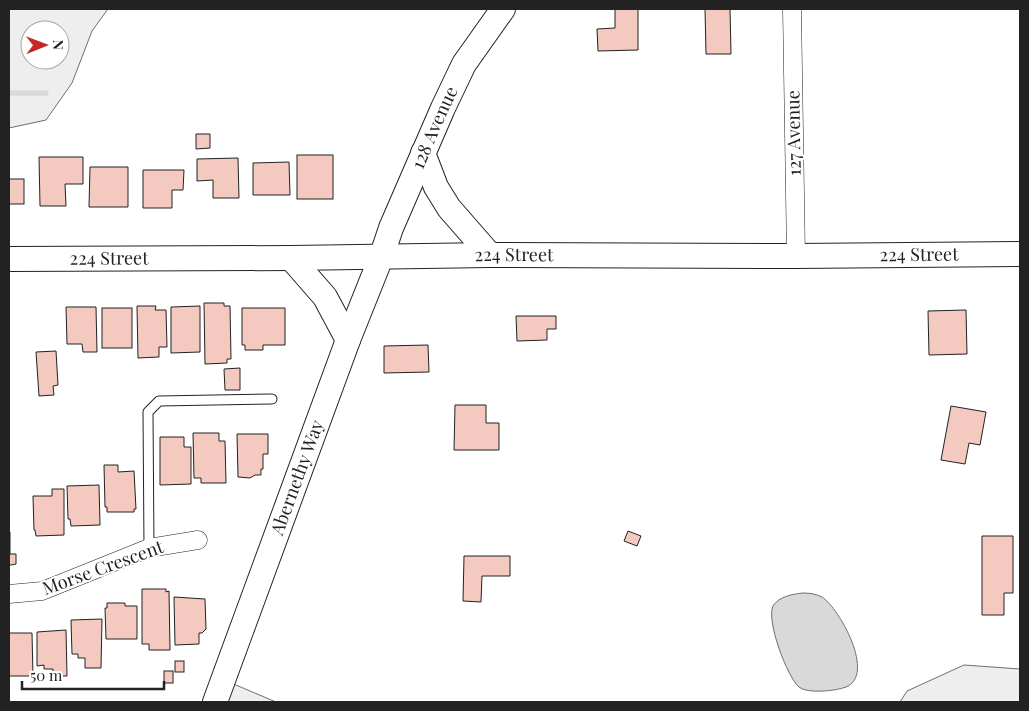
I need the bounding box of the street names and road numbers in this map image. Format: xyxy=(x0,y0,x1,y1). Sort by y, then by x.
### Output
street label: 128 Avenue xyxy=(405,82,463,172)
street label: 127 Avenue xyxy=(780,90,806,176)
street label: 224 Street xyxy=(474,242,554,266)
street label: 224 Street xyxy=(879,242,959,266)
street label: 224 Street xyxy=(69,246,149,270)
street label: Abernethy Way xyxy=(264,416,329,539)
street label: Morse Crescent xyxy=(39,534,167,600)

